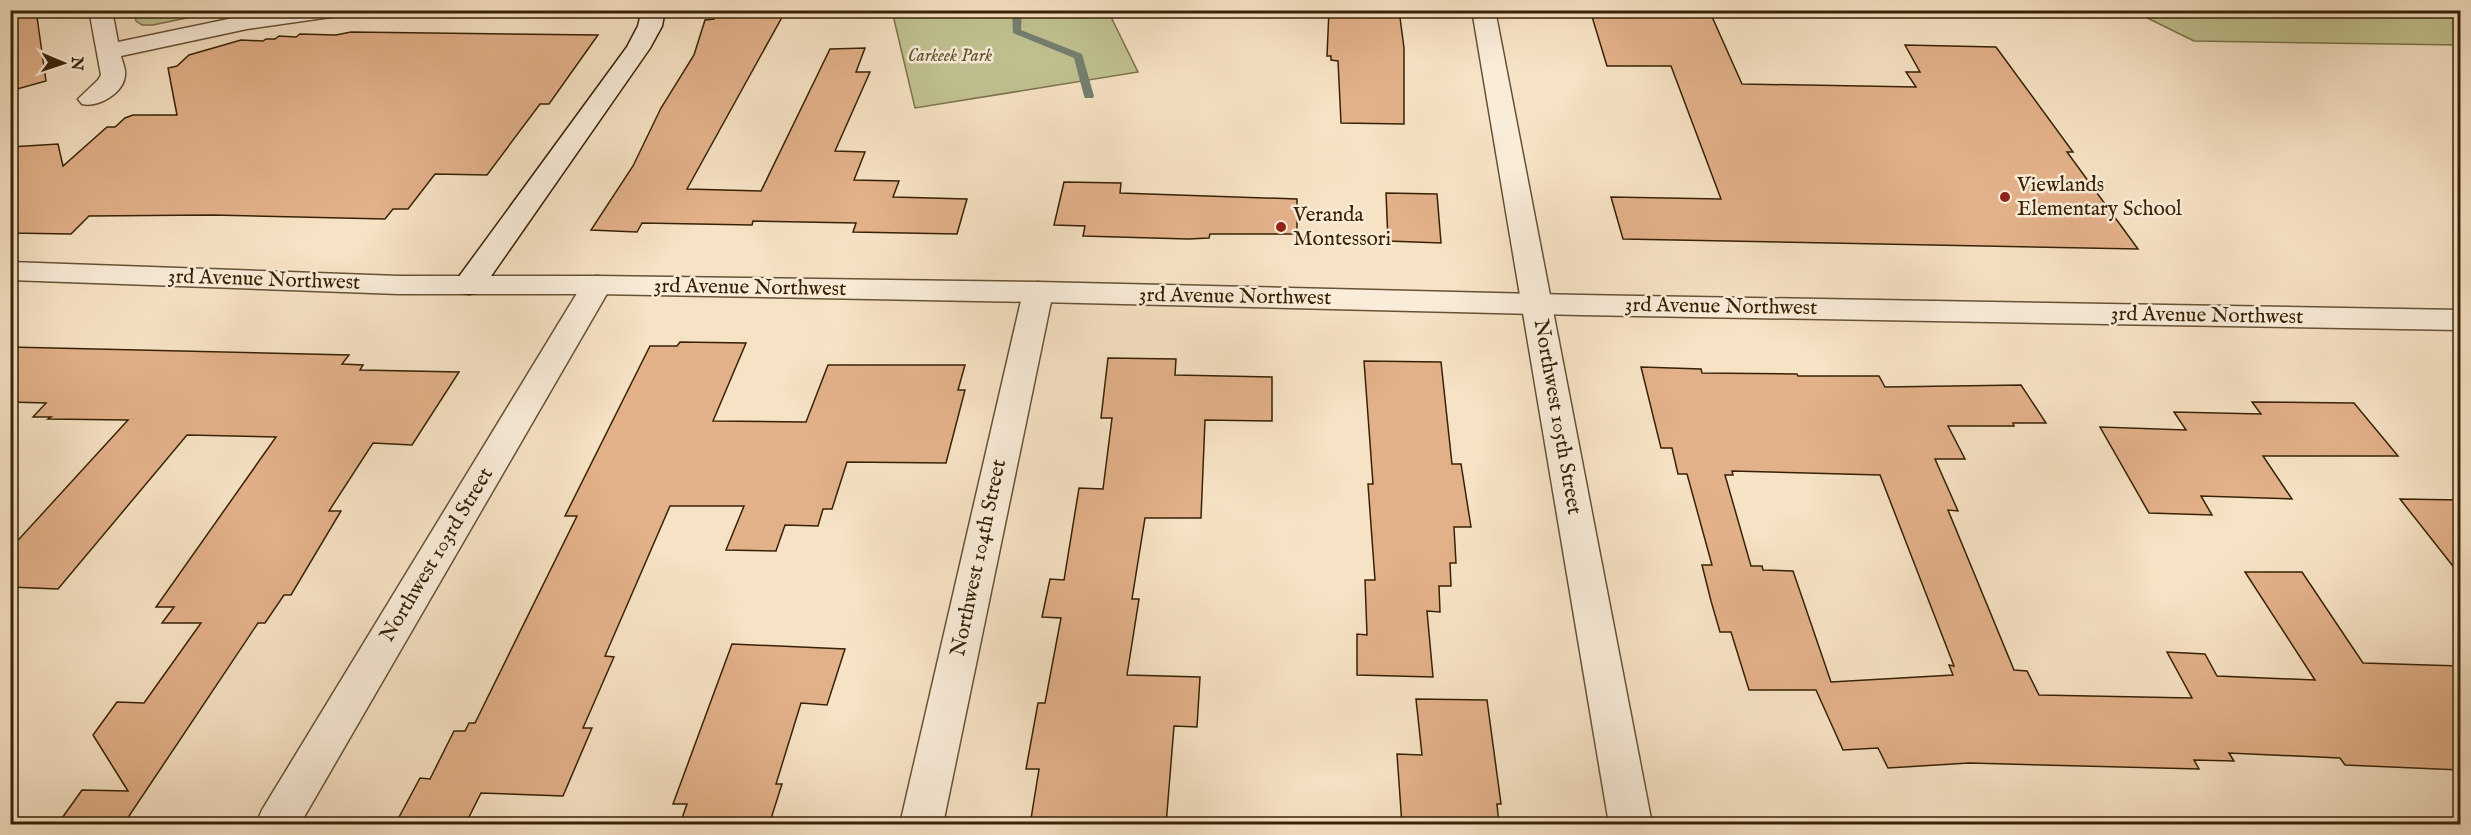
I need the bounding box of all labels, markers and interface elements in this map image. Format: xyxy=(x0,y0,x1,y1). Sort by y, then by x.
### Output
north arrow xyxy=(33,33,93,93)
park label: Carkeek Park xyxy=(908,45,992,68)
text: N xyxy=(66,55,86,71)
place label: Viewlands Elementary School xyxy=(2016,172,2182,223)
marker: Viewlands Elementary School xyxy=(1998,190,2012,204)
place label: Veranda Montessori xyxy=(1292,202,1391,253)
marker: Veranda Montessori xyxy=(1274,220,1288,234)
street label: 3rd Avenue Northwest xyxy=(167,263,361,297)
street label: 3rd Avenue Northwest xyxy=(653,273,847,303)
street label: 3rd Avenue Northwest xyxy=(1138,282,1332,312)
street label: 3rd Avenue Northwest xyxy=(1624,292,1818,322)
street label: 3rd Avenue Northwest xyxy=(2110,301,2304,331)
street label: Northwest 105th Street xyxy=(1527,317,1587,517)
street label: Northwest 104th Street xyxy=(945,457,1013,659)
street label: Northwest 103rd Street xyxy=(374,463,500,647)

